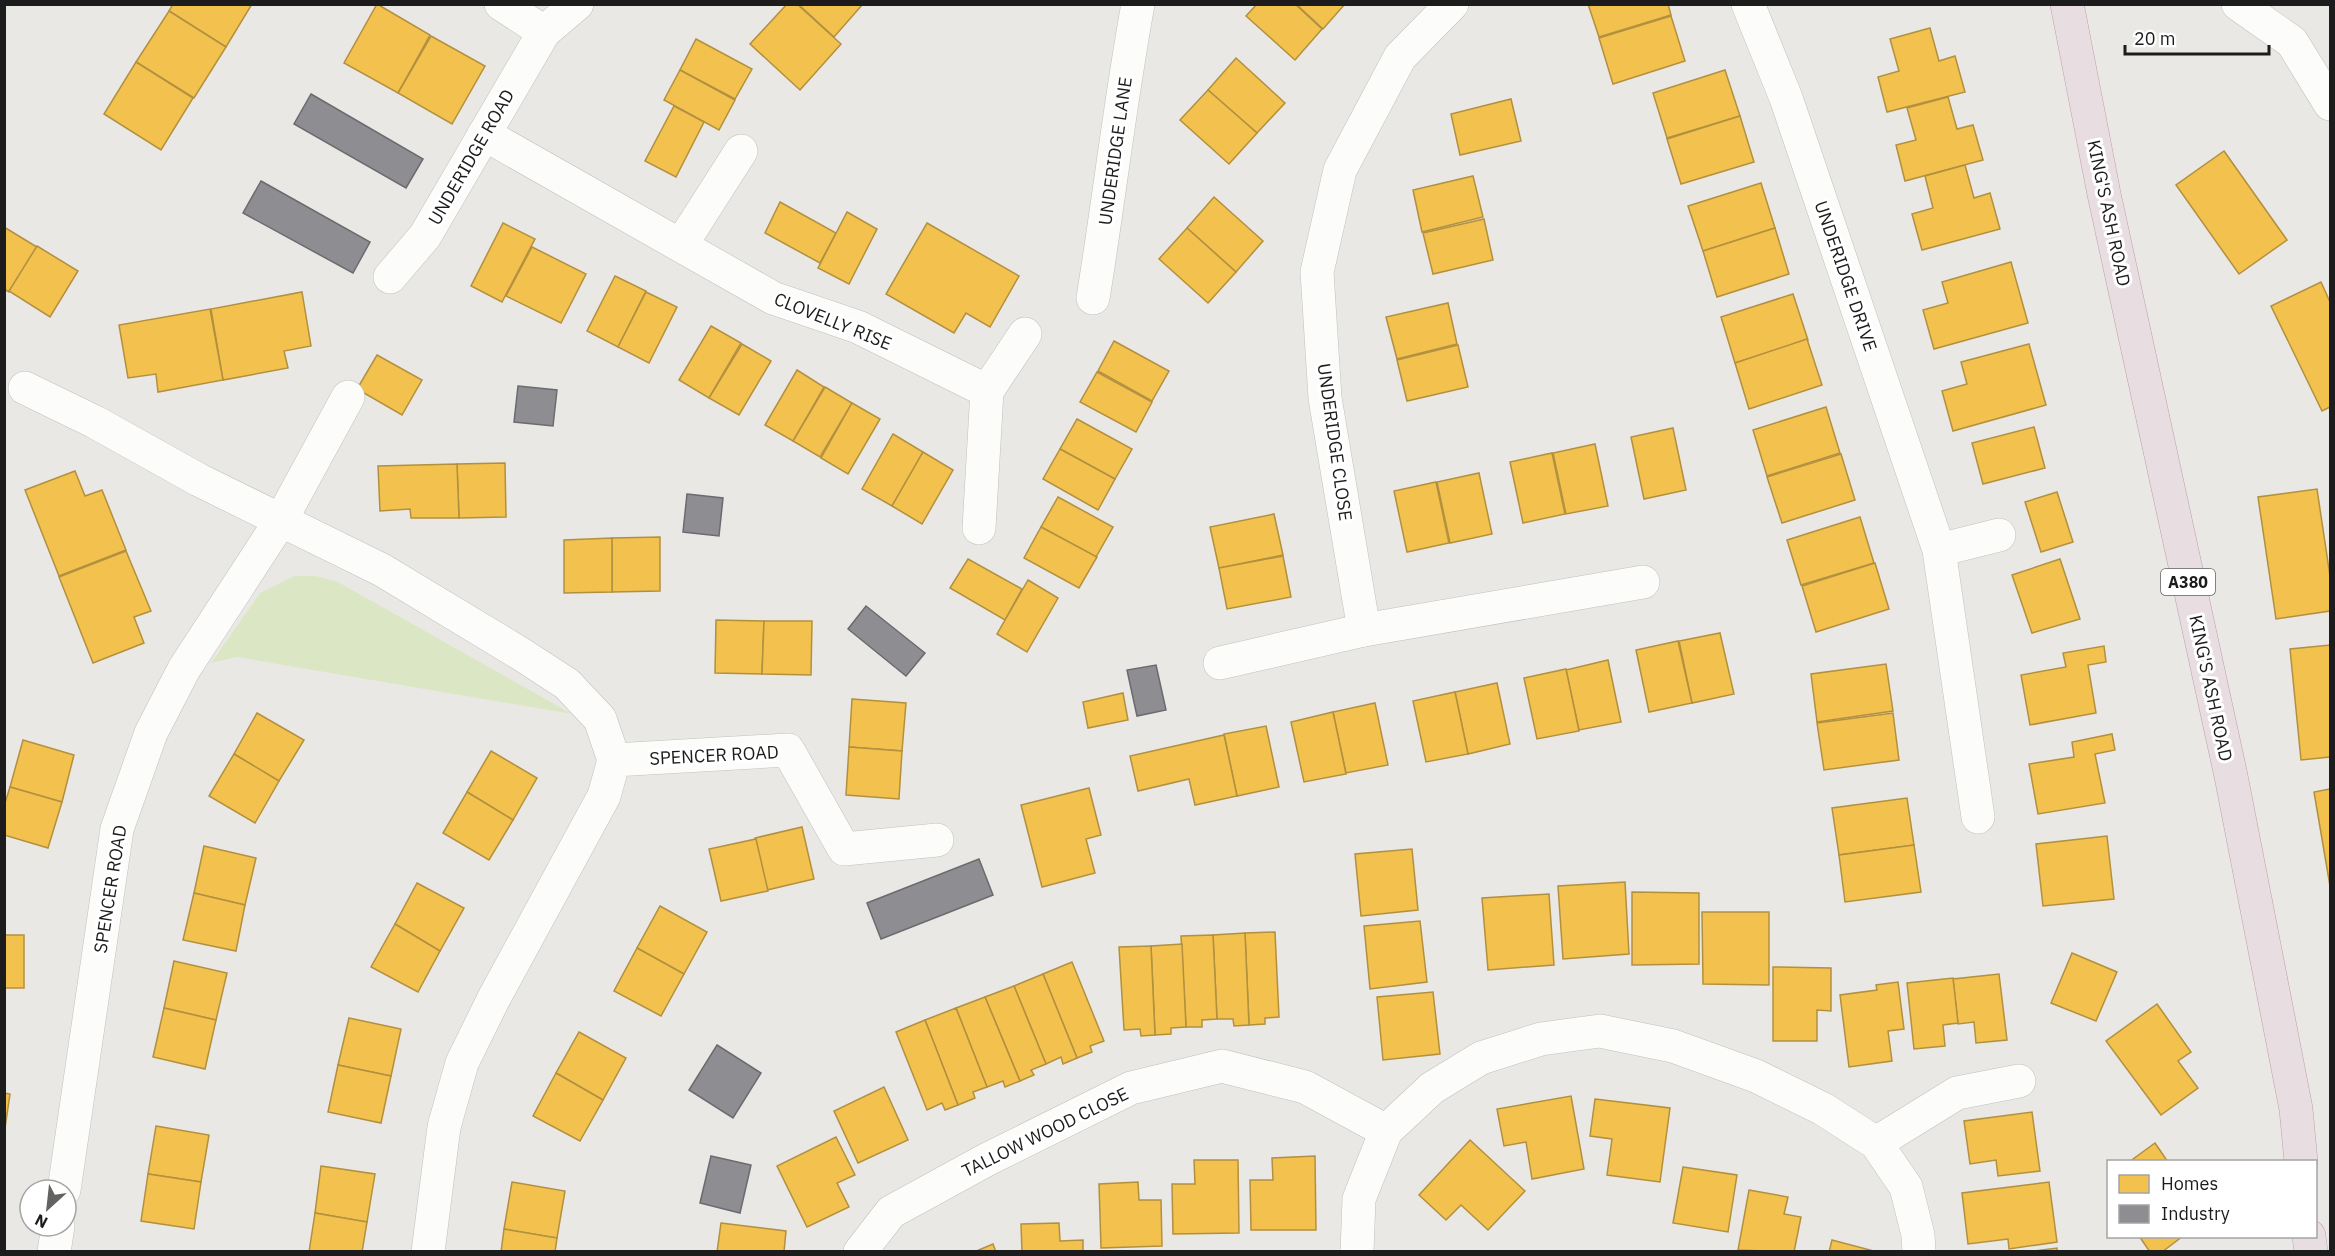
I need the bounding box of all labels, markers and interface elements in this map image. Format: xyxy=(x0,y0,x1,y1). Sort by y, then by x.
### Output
scale bar xyxy=(2125,18,2269,56)
text: 20 m xyxy=(2134,27,2176,50)
street label: UNDERIDGE LANE xyxy=(1093,75,1137,227)
street label: UNDERIDGE ROAD xyxy=(423,85,519,229)
street label: KING'S ASH ROAD xyxy=(2082,138,2136,288)
street label: UNDERIDGE DRIVE xyxy=(1809,198,1883,354)
street label: CLOVELLY RISE xyxy=(771,287,895,355)
street label: UNDERIDGE CLOSE xyxy=(1313,362,1357,522)
road number: A380 xyxy=(2161,569,2215,595)
street label: KING'S ASH ROAD xyxy=(2184,613,2238,763)
street label: SPENCER ROAD xyxy=(649,740,779,770)
street label: SPENCER ROAD xyxy=(89,823,131,955)
street label: TALLOW WOOD CLOSE xyxy=(958,1082,1132,1182)
legend xyxy=(2107,1160,2317,1238)
text: Homes xyxy=(2161,1172,2218,1195)
north arrow xyxy=(18,1178,78,1238)
text: Industry xyxy=(2161,1202,2230,1225)
text: N xyxy=(31,1210,51,1233)

